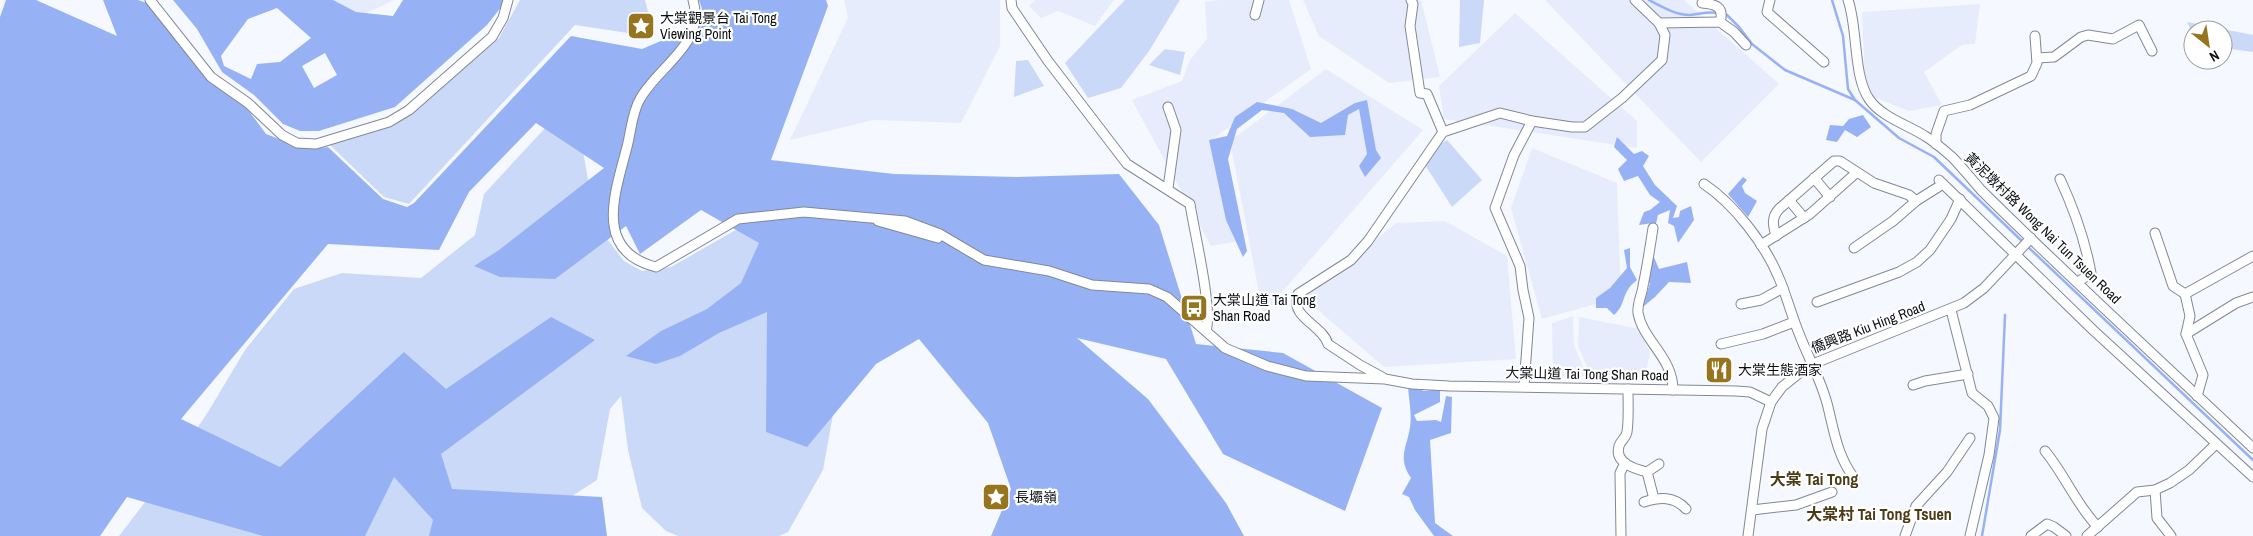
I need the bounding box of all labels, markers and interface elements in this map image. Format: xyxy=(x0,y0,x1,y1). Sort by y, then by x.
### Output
place label: 大棠觀景台 Tai Tong Viewing Point xyxy=(660,9,777,43)
place icon: 大棠觀景台 Tai Tong Viewing Point xyxy=(626,11,656,41)
north arrow xyxy=(2183,20,2233,70)
text: N xyxy=(2206,46,2223,66)
street label: 黃泥墩村路 Wong Nai Tun Tsuen Road xyxy=(1961,148,2125,308)
place label: 大棠山道 Tai Tong Shan Road xyxy=(1213,291,1316,325)
bus stop icon: 大棠山道 Tai Tong Shan Road xyxy=(1179,293,1209,323)
street label: 僑興路 Kiu Hing Road xyxy=(1809,297,1927,357)
restaurant icon: 大棠生態酒家 xyxy=(1704,355,1734,385)
place label: 大棠生態酒家 xyxy=(1738,361,1822,379)
street label: 大棠山道 Tai Tong Shan Road xyxy=(1505,364,1669,384)
district label: 大棠 Tai Tong xyxy=(1770,468,1858,490)
place icon: 長壩嶺 xyxy=(981,482,1011,512)
place label: 長壩嶺 xyxy=(1015,488,1057,506)
district label: 大棠村 Tai Tong Tsuen xyxy=(1806,503,1952,525)

